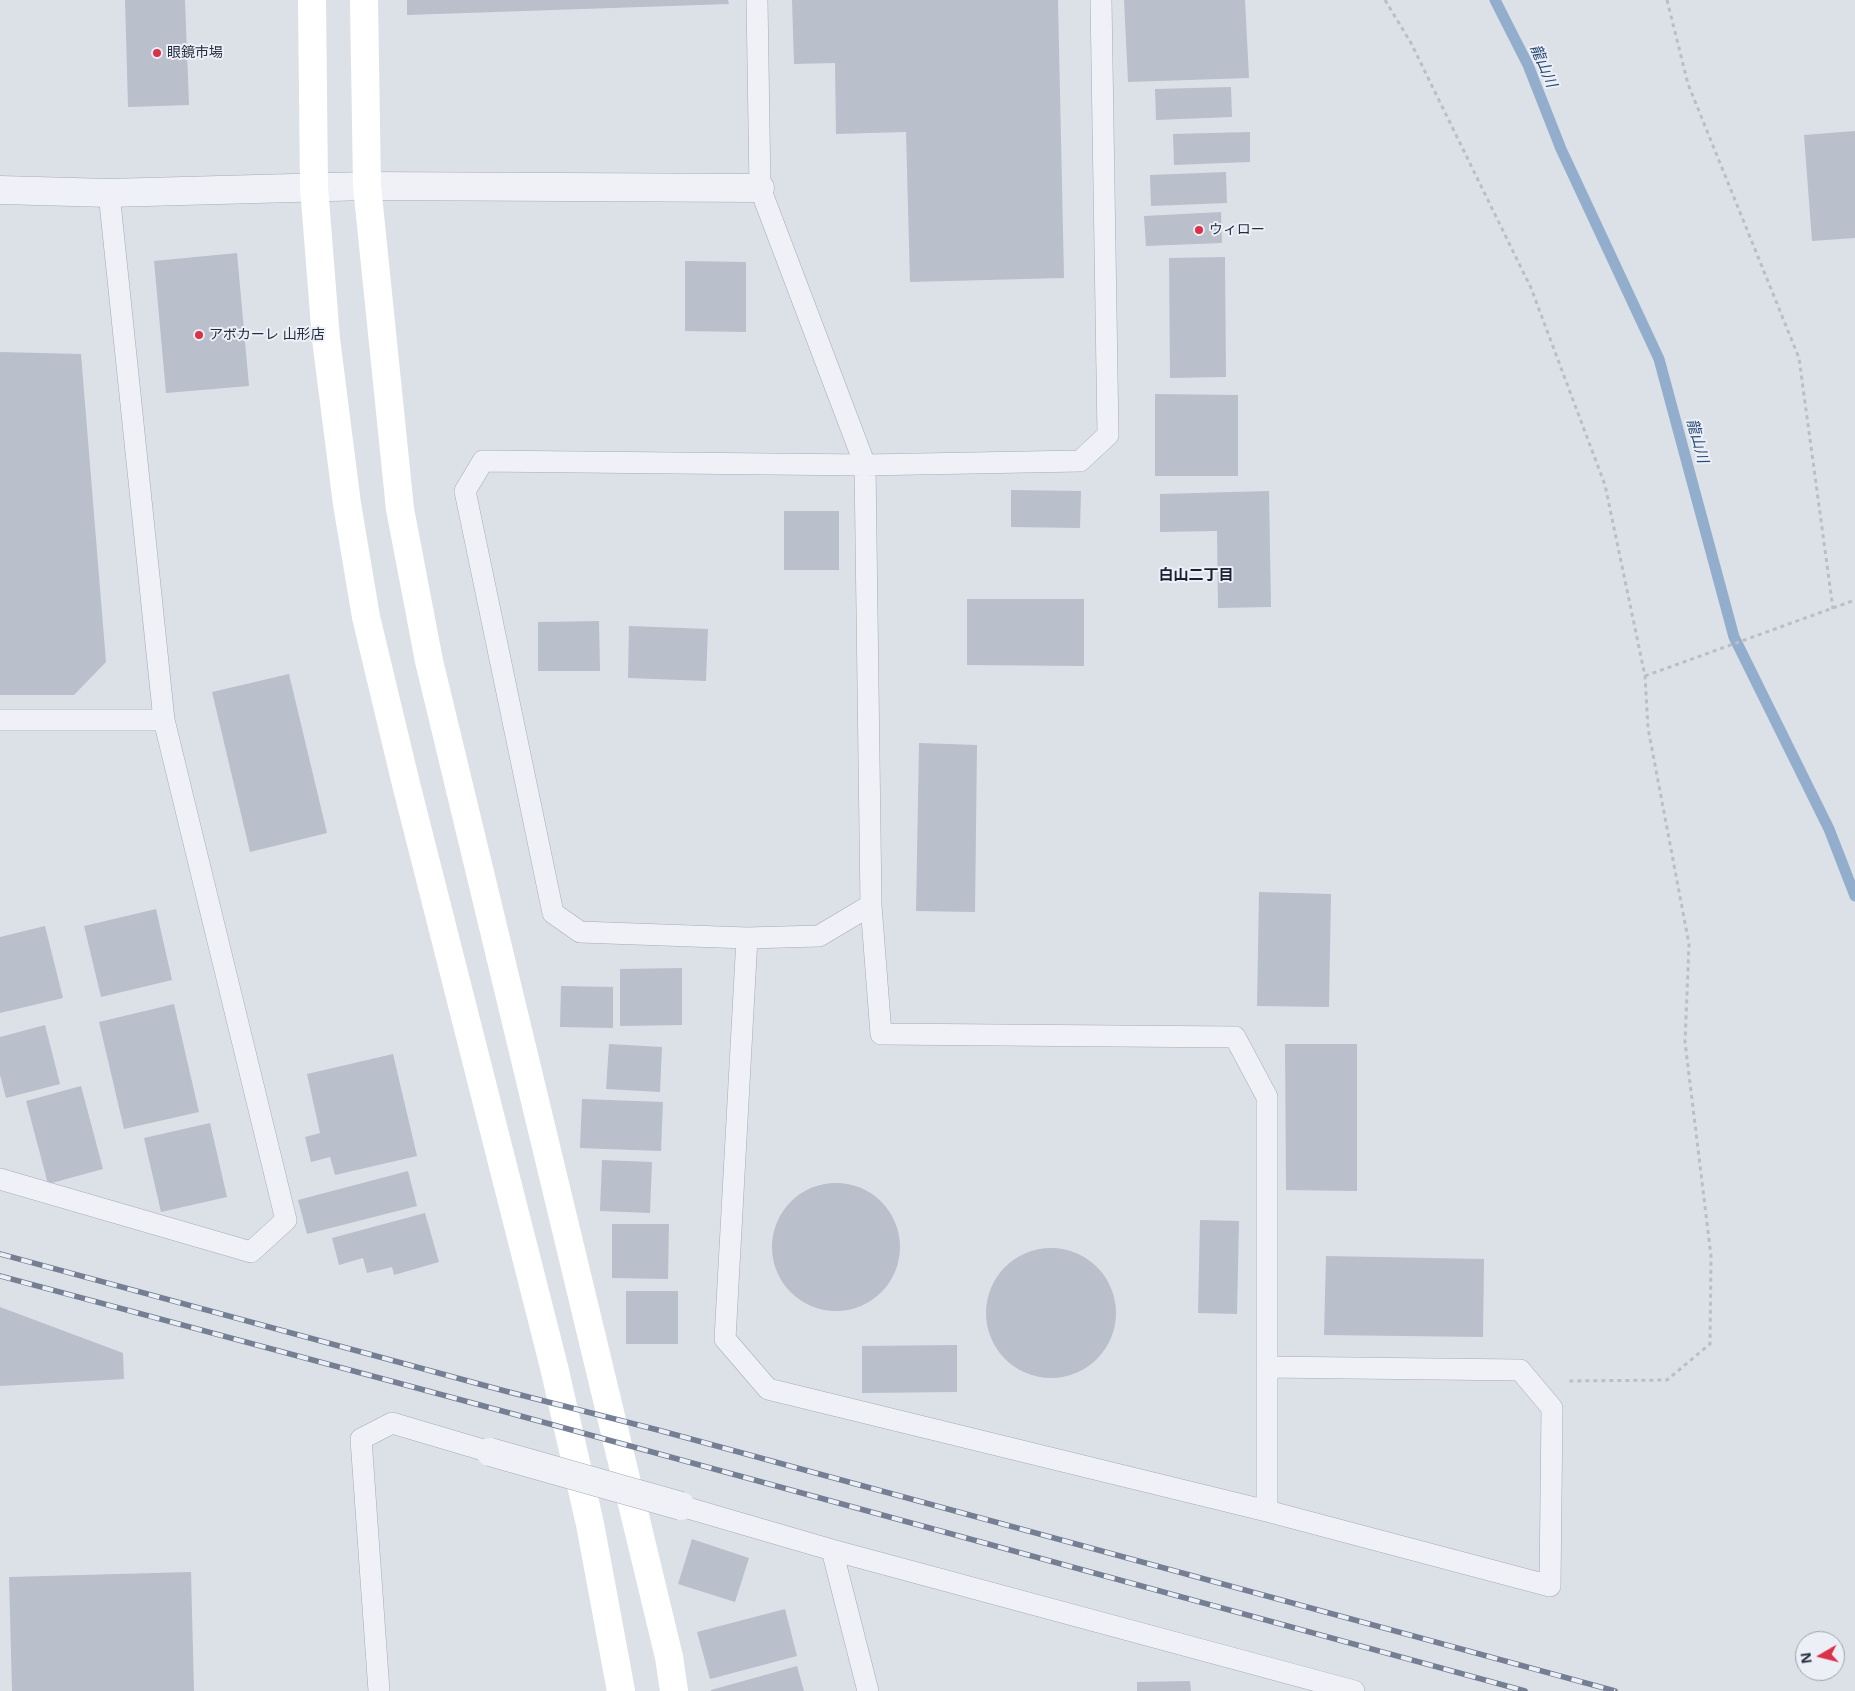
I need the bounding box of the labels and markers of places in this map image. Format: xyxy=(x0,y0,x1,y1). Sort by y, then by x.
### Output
place label: 眼鏡市場 xyxy=(167,45,223,61)
marker: 眼鏡市場 xyxy=(151,47,163,59)
place label: ウィロー xyxy=(1209,222,1265,238)
marker: ウィロー xyxy=(1193,224,1205,236)
place label: アボカーレ 山形店 xyxy=(209,327,325,343)
marker: アボカーレ 山形店 xyxy=(193,329,205,341)

